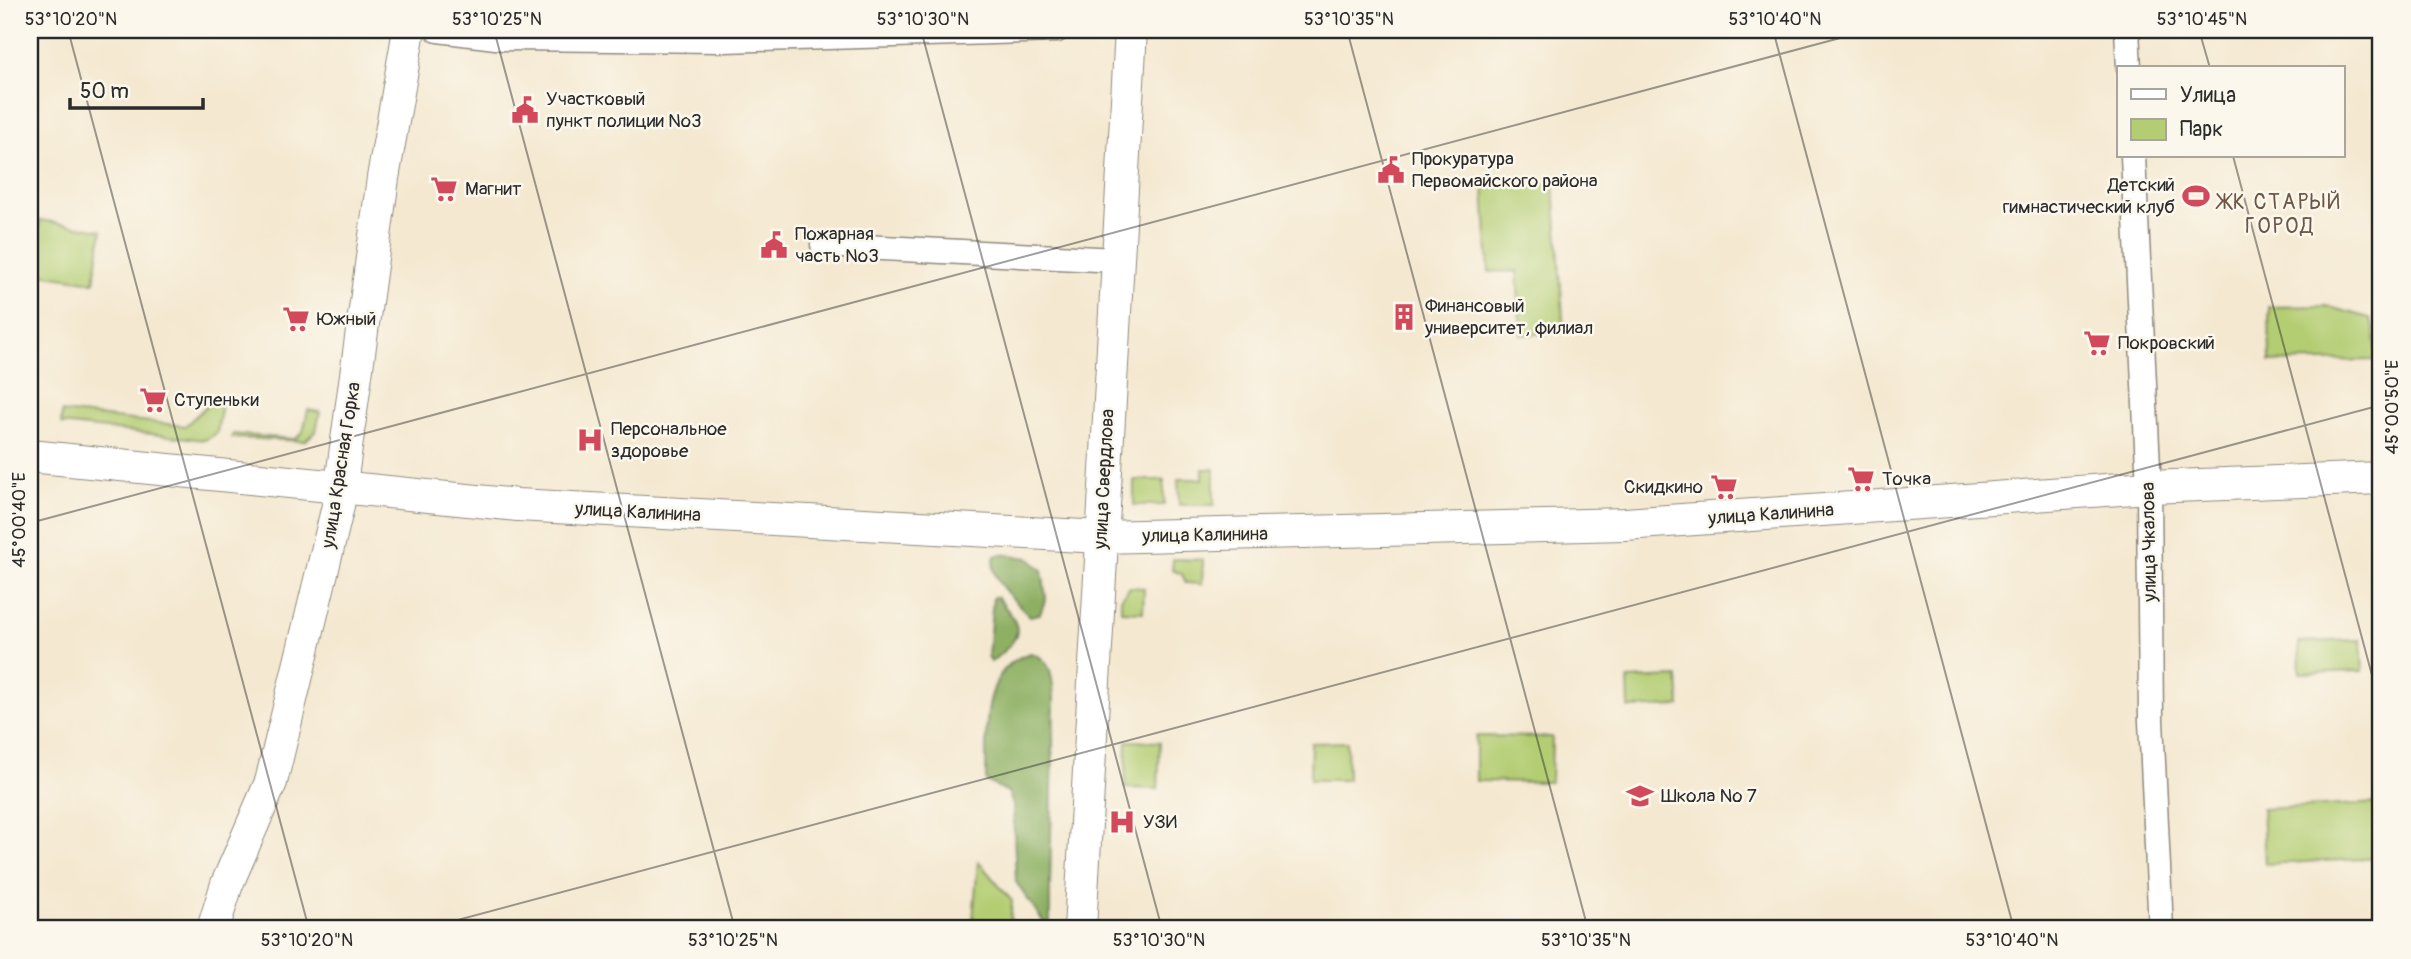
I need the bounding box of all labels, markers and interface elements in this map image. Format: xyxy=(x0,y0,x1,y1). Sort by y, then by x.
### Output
text: 53°10'20"N xyxy=(25,8,117,31)
text: 53°10'25"N xyxy=(452,8,542,31)
text: 53°10'30"N xyxy=(877,8,969,31)
text: 53°10'35"N xyxy=(1304,8,1394,31)
text: 53°10'40"N xyxy=(1729,8,1821,31)
text: 53°10'45"N xyxy=(2157,8,2247,31)
scale bar xyxy=(70,66,203,110)
legend xyxy=(2117,66,2344,158)
text: 50 m xyxy=(80,78,129,105)
text: Улица xyxy=(2180,82,2236,109)
place label: Участковый пункт полиции №3 xyxy=(546,87,702,133)
public building icon: Участковый пункт полиции №3 xyxy=(510,95,540,125)
text: Парк xyxy=(2180,116,2223,143)
place label: Прокуратура Первомайского района xyxy=(1412,147,1598,193)
public building icon: Прокуратура Первомайского района xyxy=(1376,155,1406,185)
place label: Детский гимнастический клуб xyxy=(2003,173,2175,219)
supermarket icon: Магнит xyxy=(429,174,459,204)
place label: Магнит xyxy=(465,177,522,201)
sports icon: Детский гимнастический клуб xyxy=(2181,181,2211,211)
district label: ЖК СТАРЫЙ ГОРОД xyxy=(2215,189,2342,240)
place label: Пожарная часть №3 xyxy=(795,222,879,268)
public building icon: Пожарная часть №3 xyxy=(759,230,789,260)
place label: Финансовый университет, филиал xyxy=(1424,294,1593,340)
building icon: Финансовый университет, филиал xyxy=(1389,302,1419,332)
supermarket icon: Южный xyxy=(281,304,311,334)
place label: Южный xyxy=(317,307,376,331)
supermarket icon: Покровский xyxy=(2082,328,2112,358)
place label: Покровский xyxy=(2118,331,2215,355)
text: 45°00'50"E xyxy=(2381,360,2404,454)
street label: улица Красная Горка xyxy=(316,380,366,551)
supermarket icon: Ступеньки xyxy=(138,385,168,415)
place label: Ступеньки xyxy=(174,388,259,412)
street label: улица Свердлова xyxy=(1088,408,1120,551)
place label: Персональное здоровье xyxy=(611,417,727,463)
hospital icon: Персональное здоровье xyxy=(575,425,605,455)
supermarket icon: Точка xyxy=(1846,464,1876,494)
place label: Точка xyxy=(1882,467,1931,491)
text: 45°00'40"E xyxy=(8,472,31,568)
supermarket icon: Скидкино xyxy=(1709,472,1739,502)
place label: Скидкино xyxy=(1624,475,1703,499)
street label: улица Чкалова xyxy=(2136,482,2162,603)
street label: улица Калинина xyxy=(574,497,702,527)
street label: улица Калинина xyxy=(1706,498,1835,530)
street label: улица Калинина xyxy=(1141,522,1268,548)
school or university icon: Школа № 7 xyxy=(1625,781,1655,811)
place label: Школа № 7 xyxy=(1661,784,1757,808)
hospital icon: УЗИ xyxy=(1107,807,1137,837)
place label: УЗИ xyxy=(1143,810,1177,834)
text: 53°10'20"N xyxy=(261,929,353,952)
text: 53°10'25"N xyxy=(688,929,778,952)
text: 53°10'30"N xyxy=(1113,929,1205,952)
text: 53°10'35"N xyxy=(1541,929,1631,952)
text: 53°10'40"N xyxy=(1966,929,2058,952)

